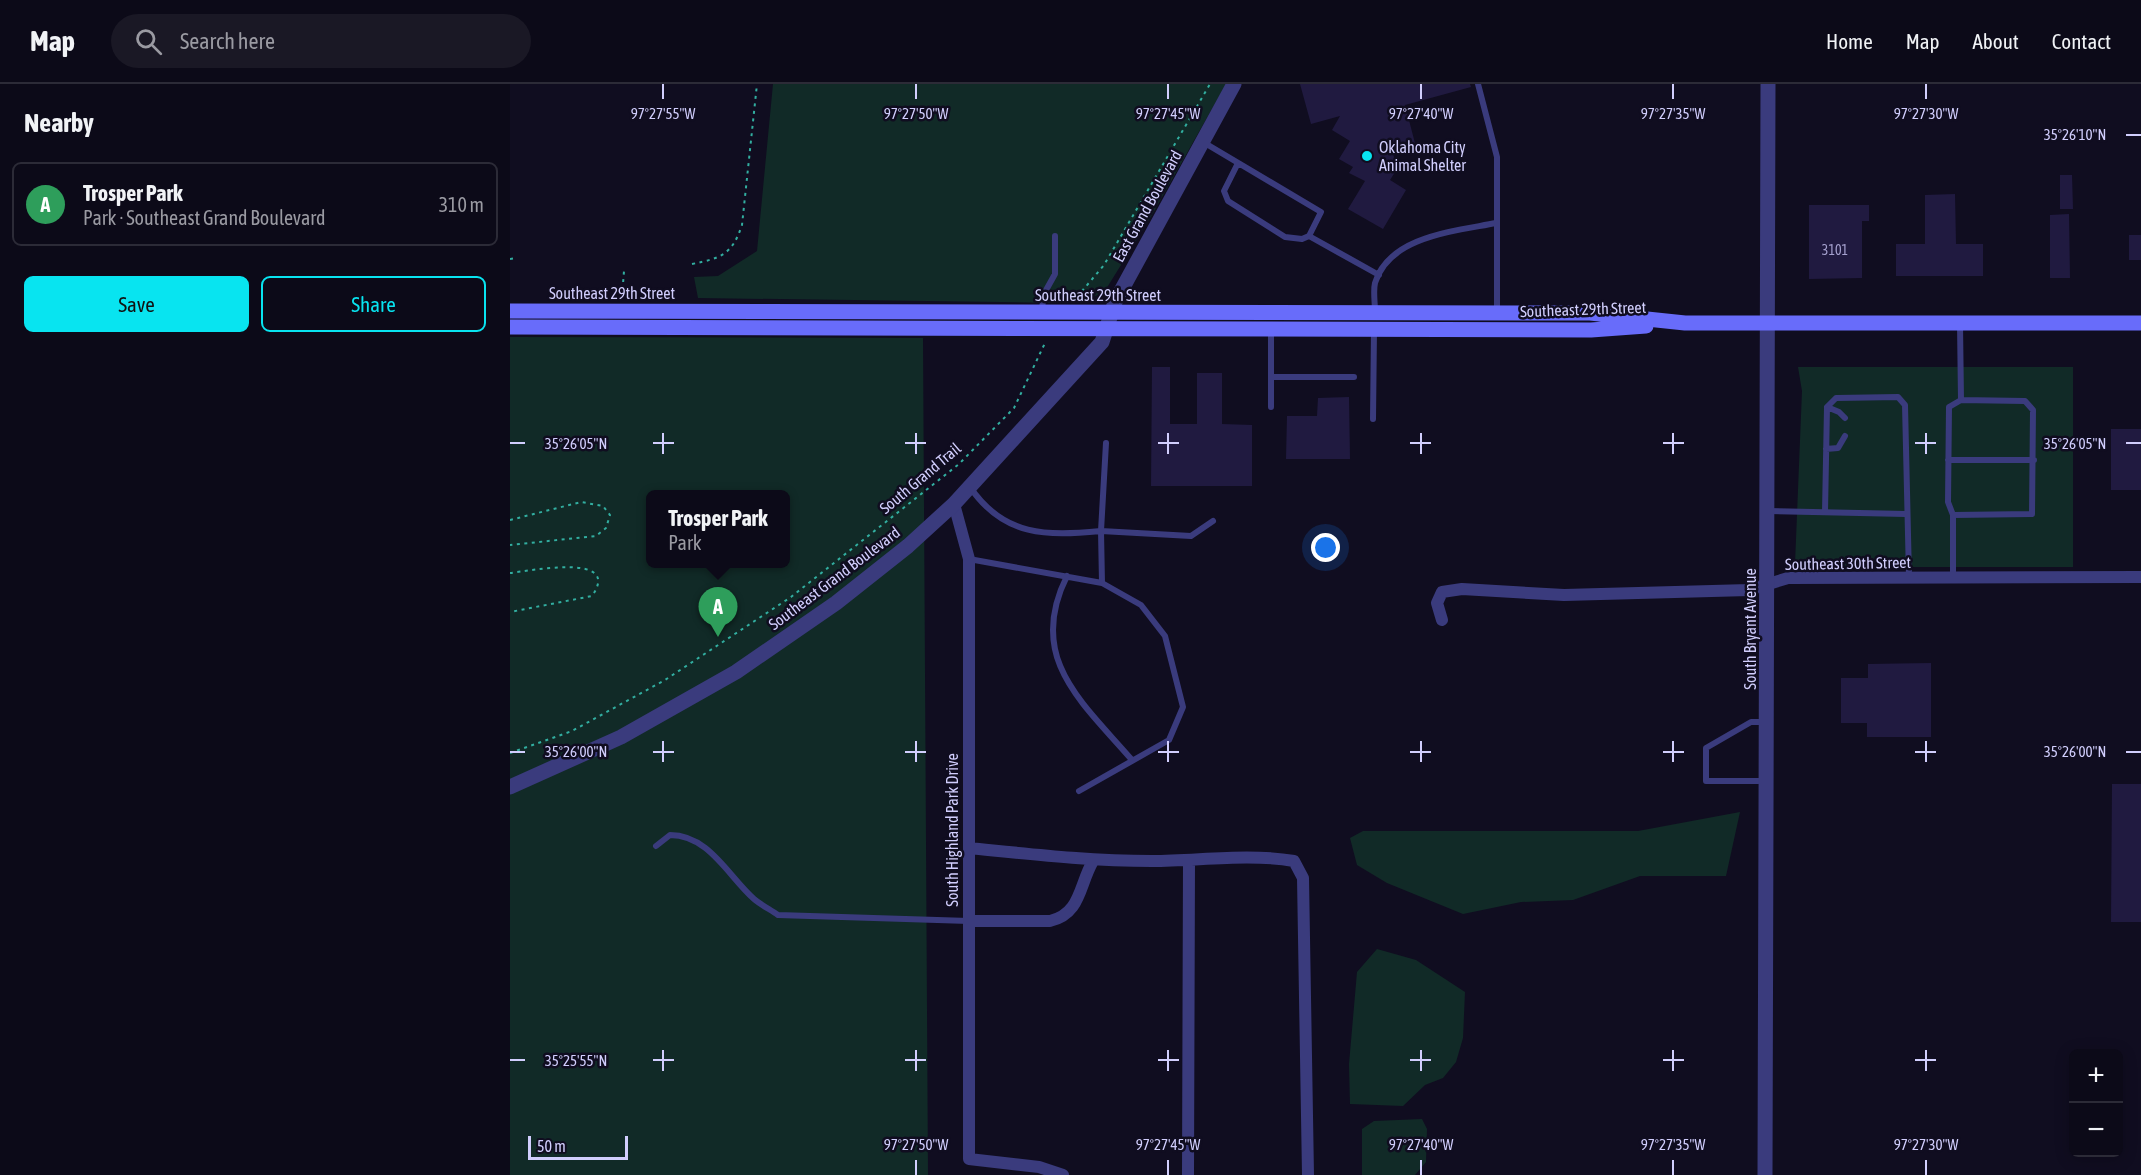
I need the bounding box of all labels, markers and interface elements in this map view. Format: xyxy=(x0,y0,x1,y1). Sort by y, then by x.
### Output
search box xyxy=(111,14,531,68)
text: Map xyxy=(30,25,75,57)
icon: search xyxy=(132,25,165,58)
text: Search here xyxy=(180,28,275,54)
text: Home xyxy=(1826,29,1873,53)
text: Map xyxy=(1906,29,1940,53)
text: About xyxy=(1973,29,2019,53)
text: Contact xyxy=(2052,29,2111,53)
text: 97°27'55"W xyxy=(631,105,695,122)
text: 97°27'50"W xyxy=(884,105,948,122)
text: 97°27'45"W xyxy=(1136,105,1200,122)
text: 97°27'40"W xyxy=(1389,105,1453,122)
text: 97°27'35"W xyxy=(1641,105,1705,122)
text: 97°27'30"W xyxy=(1894,105,1958,122)
text: Nearby xyxy=(24,108,94,138)
text: 35°26'10"N xyxy=(2044,126,2106,143)
place label: Oklahoma City Animal Shelter xyxy=(1379,138,1466,174)
street label: East Grand Boulevard xyxy=(1109,147,1185,265)
marker: Oklahoma City Animal Shelter xyxy=(1360,149,1374,163)
text: Trosper Park xyxy=(83,180,183,206)
text: A xyxy=(41,193,50,216)
text: 310 m xyxy=(439,193,484,216)
text: Park · Southeast Grand Boulevard xyxy=(83,206,326,229)
house number: 3101 xyxy=(1822,242,1848,258)
button: Save xyxy=(24,276,249,332)
button: Share xyxy=(261,276,486,332)
street label: Southeast 29th Street xyxy=(549,284,675,302)
street label: Southeast 29th Street xyxy=(1035,286,1161,304)
street label: Southeast 29th Street xyxy=(1520,298,1647,320)
text: 35°26'05"N xyxy=(545,435,607,452)
text: 35°26'05"N xyxy=(2044,435,2106,452)
street label: South Grand Trail xyxy=(876,438,965,517)
popup xyxy=(646,490,790,568)
text: Trosper Park xyxy=(668,505,768,531)
street label: Southeast Grand Boulevard xyxy=(765,523,903,633)
text: Park xyxy=(668,531,702,554)
your location xyxy=(1311,533,1340,562)
street label: Southeast 30th Street xyxy=(1785,553,1912,573)
street label: South Bryant Avenue xyxy=(1741,568,1760,690)
pin: A xyxy=(698,588,738,637)
text: 35°26'00"N xyxy=(545,743,607,760)
text: 35°26'00"N xyxy=(2044,743,2106,760)
street label: South Highland Park Drive xyxy=(943,753,962,907)
map controls xyxy=(2069,1049,2123,1157)
button: + xyxy=(2069,1049,2123,1103)
text: 35°25'55"N xyxy=(545,1052,607,1069)
button: − xyxy=(2069,1103,2123,1157)
scale bar xyxy=(528,1133,628,1160)
text: 97°27'50"W xyxy=(884,1136,948,1153)
text: 97°27'45"W xyxy=(1136,1136,1200,1153)
text: 97°27'40"W xyxy=(1389,1136,1453,1153)
text: 97°27'35"W xyxy=(1641,1136,1705,1153)
text: 97°27'30"W xyxy=(1894,1136,1958,1153)
text: 50 m xyxy=(537,1137,566,1155)

